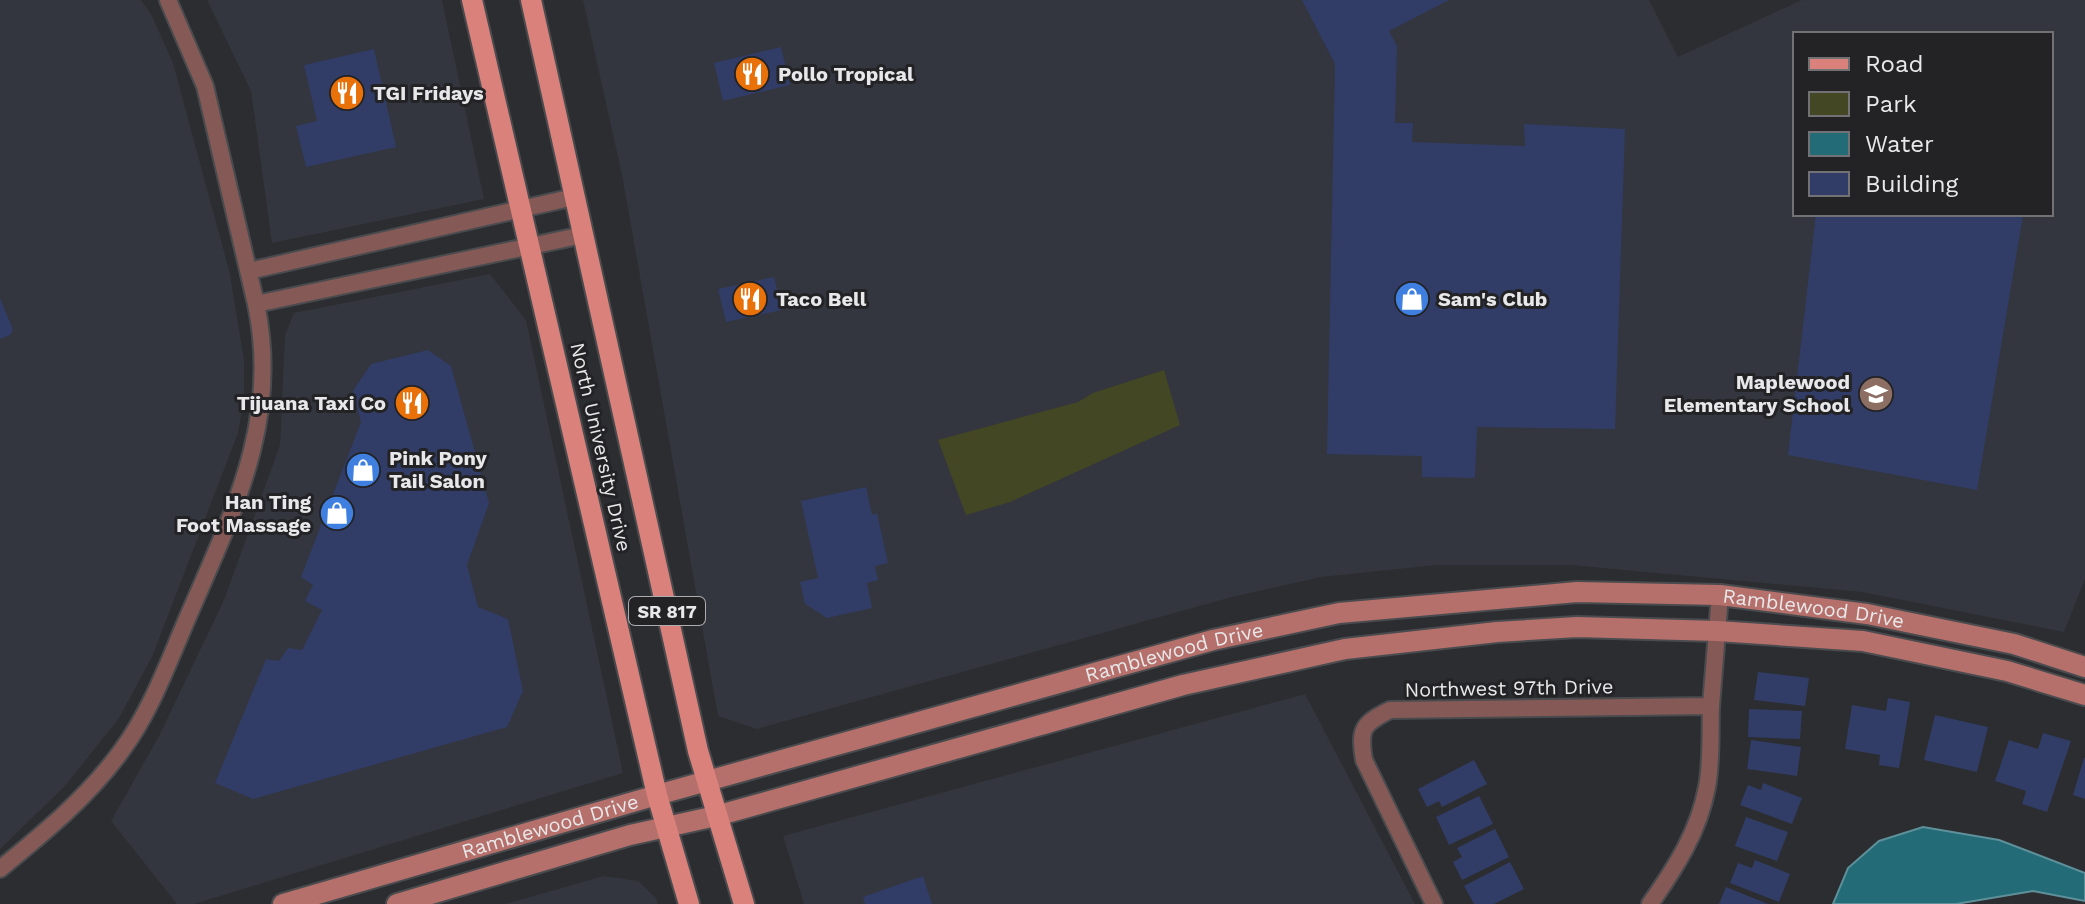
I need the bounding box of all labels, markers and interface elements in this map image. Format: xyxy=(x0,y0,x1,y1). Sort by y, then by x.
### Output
legend xyxy=(1793,32,2053,216)
text: Road xyxy=(1865,50,1924,78)
restaurant icon: Pollo Tropical xyxy=(733,55,771,93)
place label: Pollo Tropical xyxy=(778,62,914,86)
restaurant icon: TGI Fridays xyxy=(328,74,366,112)
place label: TGI Fridays xyxy=(373,81,484,105)
text: Park xyxy=(1865,90,1917,118)
text: Water xyxy=(1865,130,1934,158)
text: Building xyxy=(1865,170,1958,198)
restaurant icon: Taco Bell xyxy=(731,280,769,318)
shop icon: Sam's Club xyxy=(1393,280,1431,318)
place label: Taco Bell xyxy=(776,287,867,311)
place label: Sam's Club xyxy=(1438,287,1547,311)
street label: North University Drive xyxy=(565,340,637,554)
place label: Maplewood Elementary School xyxy=(1664,370,1850,417)
school or university icon: Maplewood Elementary School xyxy=(1857,375,1895,413)
restaurant icon: Tijuana Taxi Co xyxy=(393,384,431,422)
place label: Tijuana Taxi Co xyxy=(237,391,386,415)
place label: Pink Pony Tail Salon xyxy=(389,446,487,493)
shop icon: Pink Pony Tail Salon xyxy=(344,451,382,489)
place label: Han Ting Foot Massage xyxy=(176,490,312,537)
shop icon: Han Ting Foot Massage xyxy=(318,494,356,532)
street label: Ramblewood Drive xyxy=(1721,583,1906,633)
road number: SR 817 xyxy=(629,597,705,625)
street label: Ramblewood Drive xyxy=(1082,618,1265,687)
street label: Northwest 97th Drive xyxy=(1404,674,1614,702)
street label: Ramblewood Drive xyxy=(459,789,641,863)

